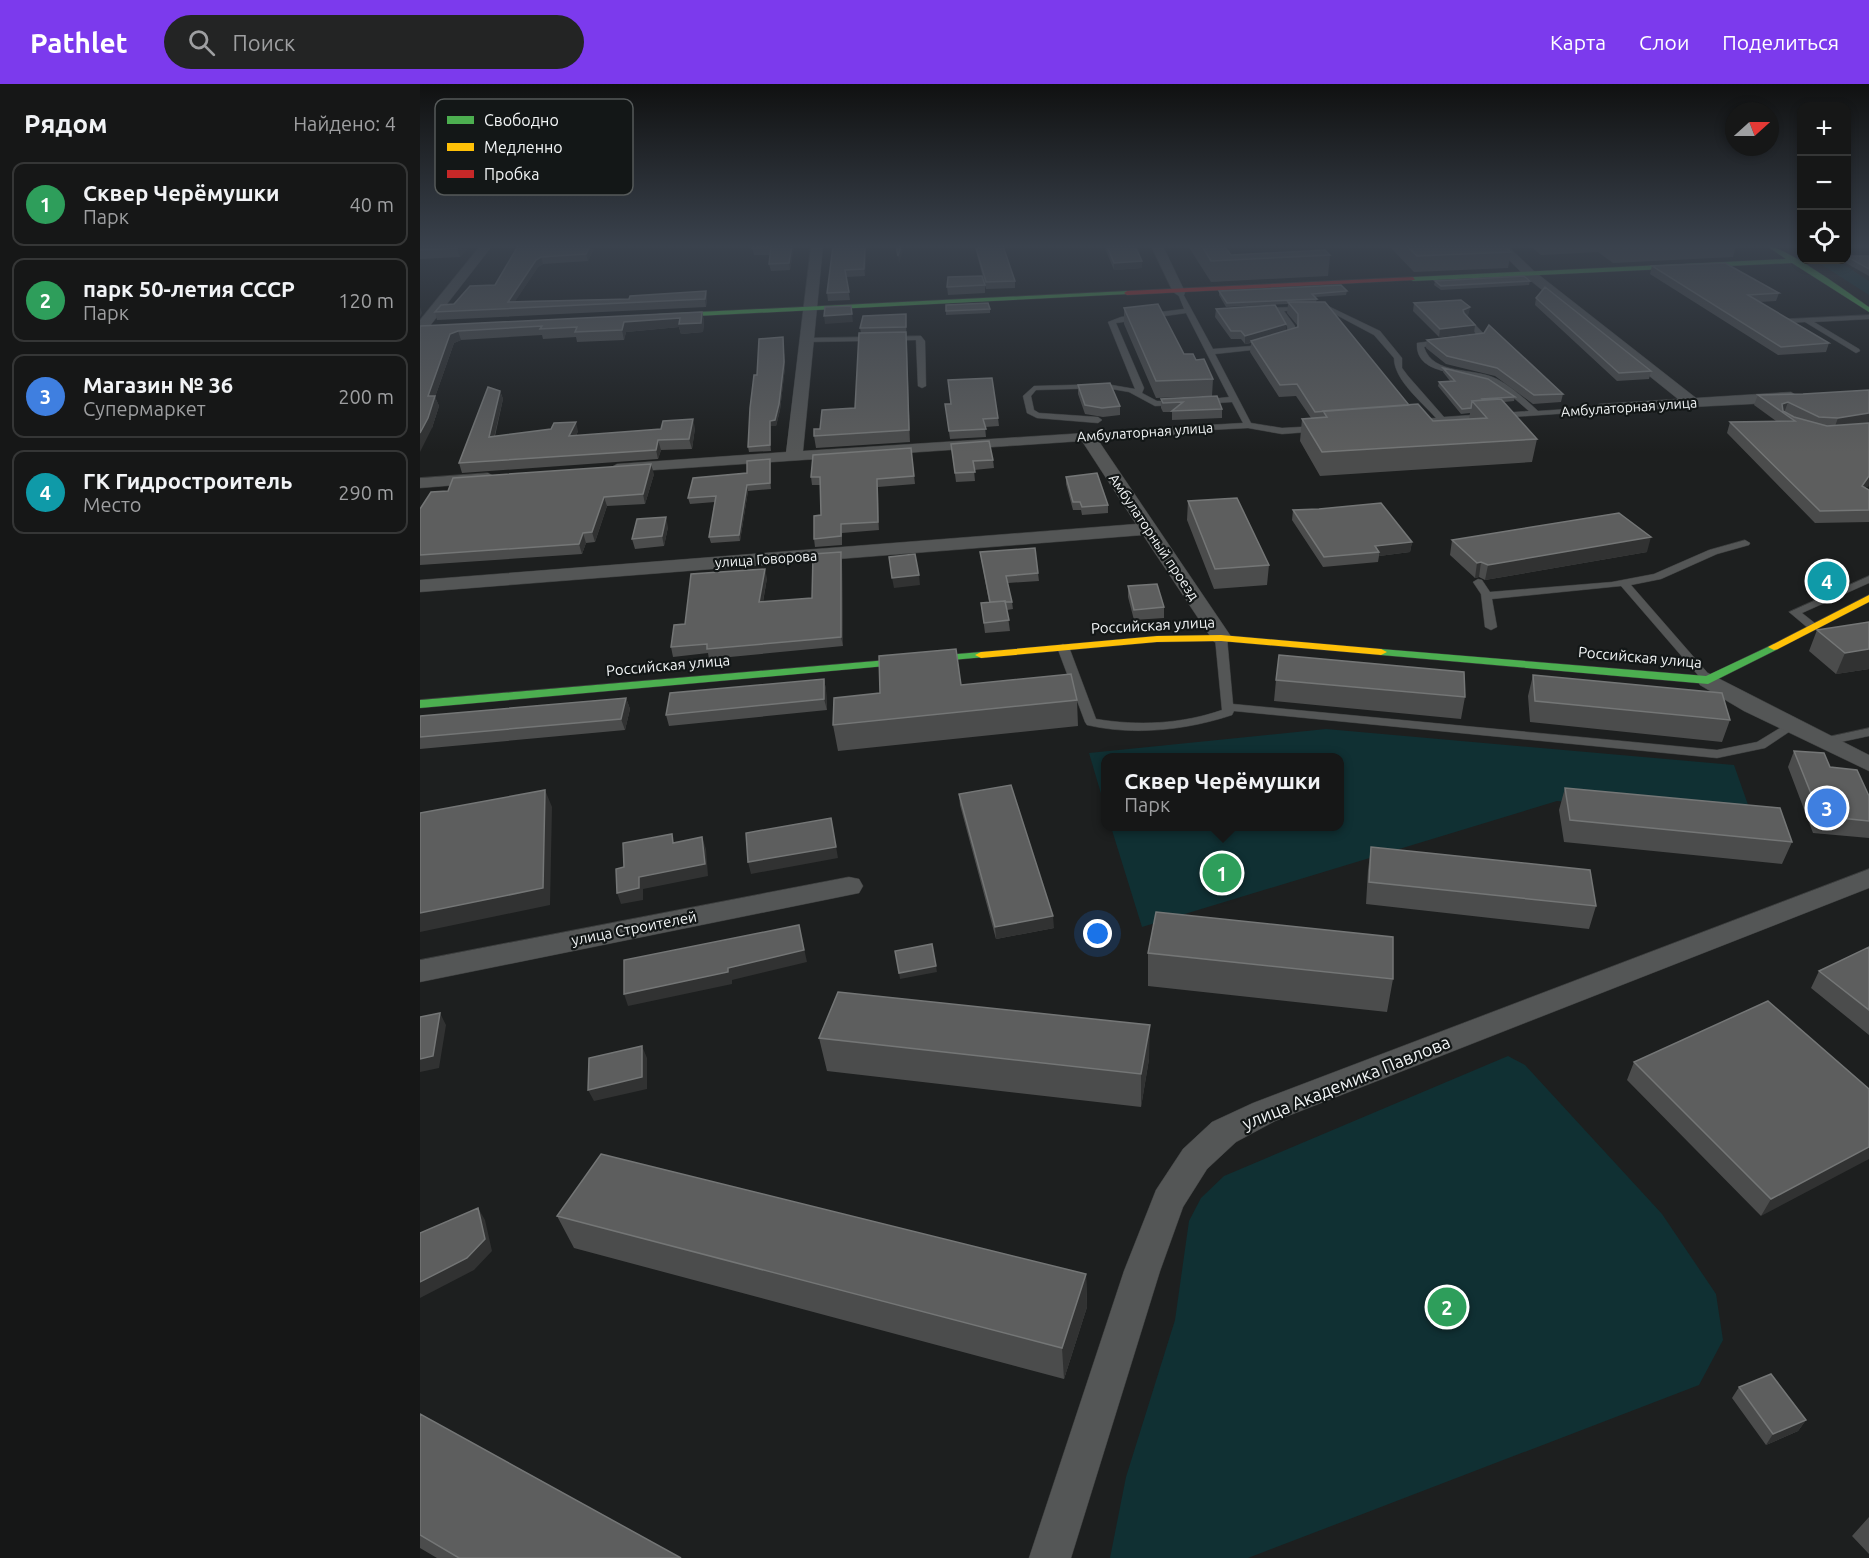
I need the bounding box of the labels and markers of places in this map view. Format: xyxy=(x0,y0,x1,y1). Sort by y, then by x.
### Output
pin: 4 xyxy=(1808,558,1846,604)
pin: 3 xyxy=(1808,786,1846,830)
pin: 1 xyxy=(1202,850,1242,896)
pin: 2 xyxy=(1428,1284,1466,1330)

